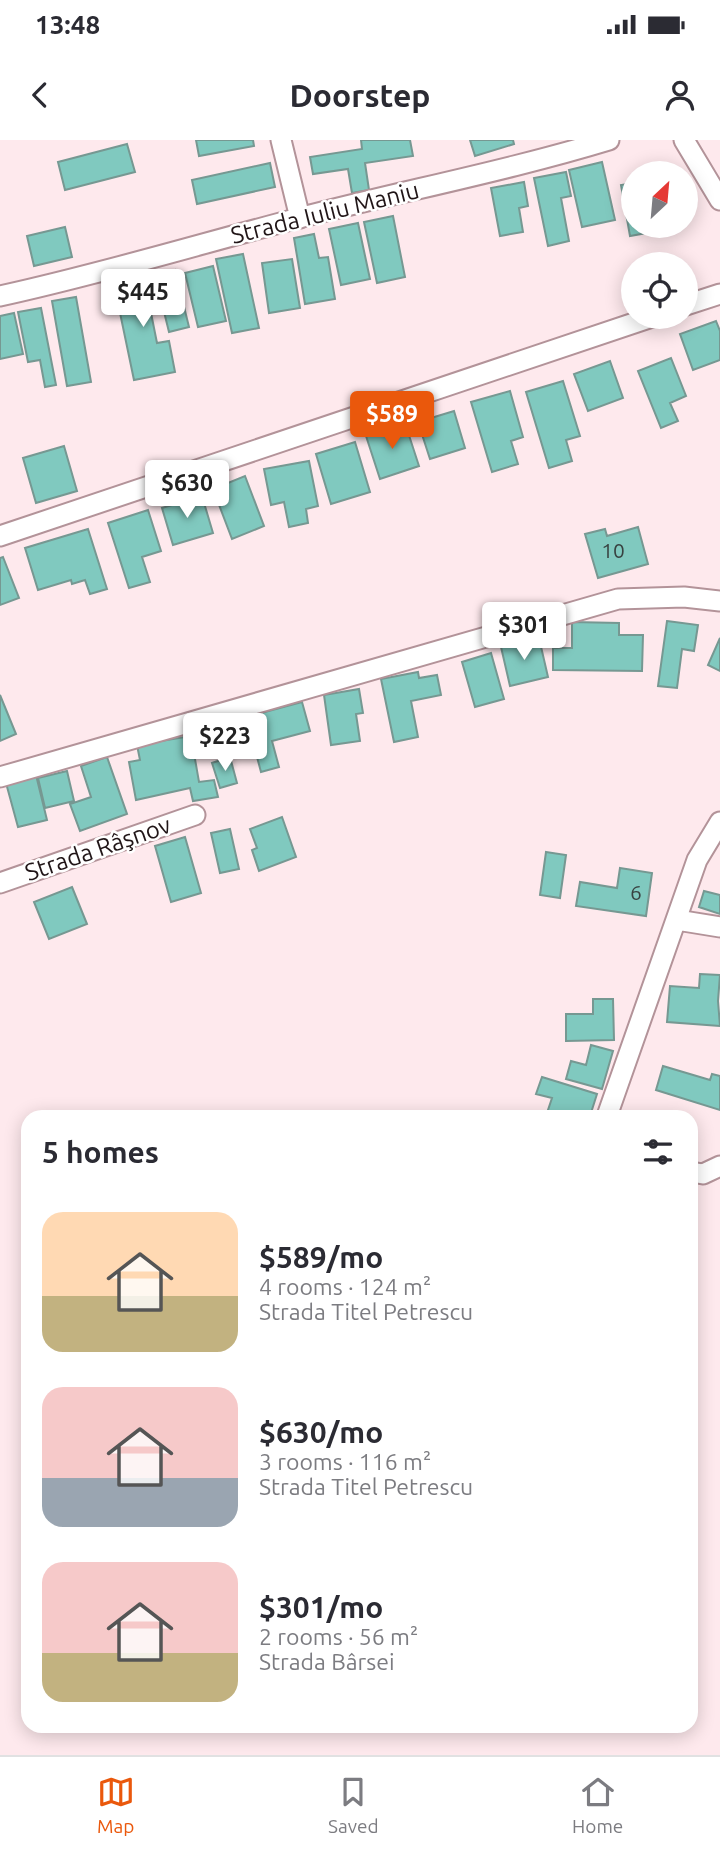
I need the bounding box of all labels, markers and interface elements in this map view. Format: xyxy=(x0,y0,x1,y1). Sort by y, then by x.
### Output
text: 13:48 xyxy=(35,10,100,39)
icon: back xyxy=(21,76,59,114)
icon: person xyxy=(661,76,699,114)
text: Doorstep xyxy=(289,77,431,113)
north arrow xyxy=(621,161,698,238)
map controls xyxy=(621,161,698,329)
street label: Strada Iuliu Maniu xyxy=(228,176,422,249)
button: locate xyxy=(621,252,698,329)
pin: $445 xyxy=(102,270,184,329)
text: $445 xyxy=(117,279,169,304)
pin: $589 xyxy=(351,392,433,451)
text: $589 xyxy=(366,401,418,426)
pin: $630 xyxy=(146,460,228,520)
text: $630 xyxy=(161,470,213,495)
house number: 10 xyxy=(601,538,625,562)
pin: $301 xyxy=(483,602,565,662)
text: $301 xyxy=(498,612,550,637)
pin: $223 xyxy=(184,714,266,773)
text: $223 xyxy=(199,723,251,748)
street label: Strada Râşnov xyxy=(21,811,175,886)
house number: 6 xyxy=(630,880,642,904)
icon: filters xyxy=(639,1133,677,1171)
text: 5 homes xyxy=(42,1135,159,1169)
icon: home xyxy=(98,1240,182,1324)
text: $589/mo xyxy=(259,1240,383,1274)
text: 4 rooms · 124 m² xyxy=(259,1274,431,1299)
text: Strada Titel Petrescu xyxy=(259,1299,473,1324)
icon: home xyxy=(98,1415,182,1499)
text: $630/mo xyxy=(259,1415,383,1449)
text: 3 rooms · 116 m² xyxy=(259,1449,431,1474)
text: Strada Titel Petrescu xyxy=(259,1474,473,1499)
icon: home xyxy=(98,1590,182,1674)
text: $301/mo xyxy=(259,1590,383,1624)
text: 2 rooms · 56 m² xyxy=(259,1624,418,1649)
text: Strada Bârsei xyxy=(259,1649,395,1674)
tab: Map xyxy=(97,1773,135,1837)
tab: Saved xyxy=(328,1773,379,1837)
tab: Home xyxy=(572,1773,623,1837)

